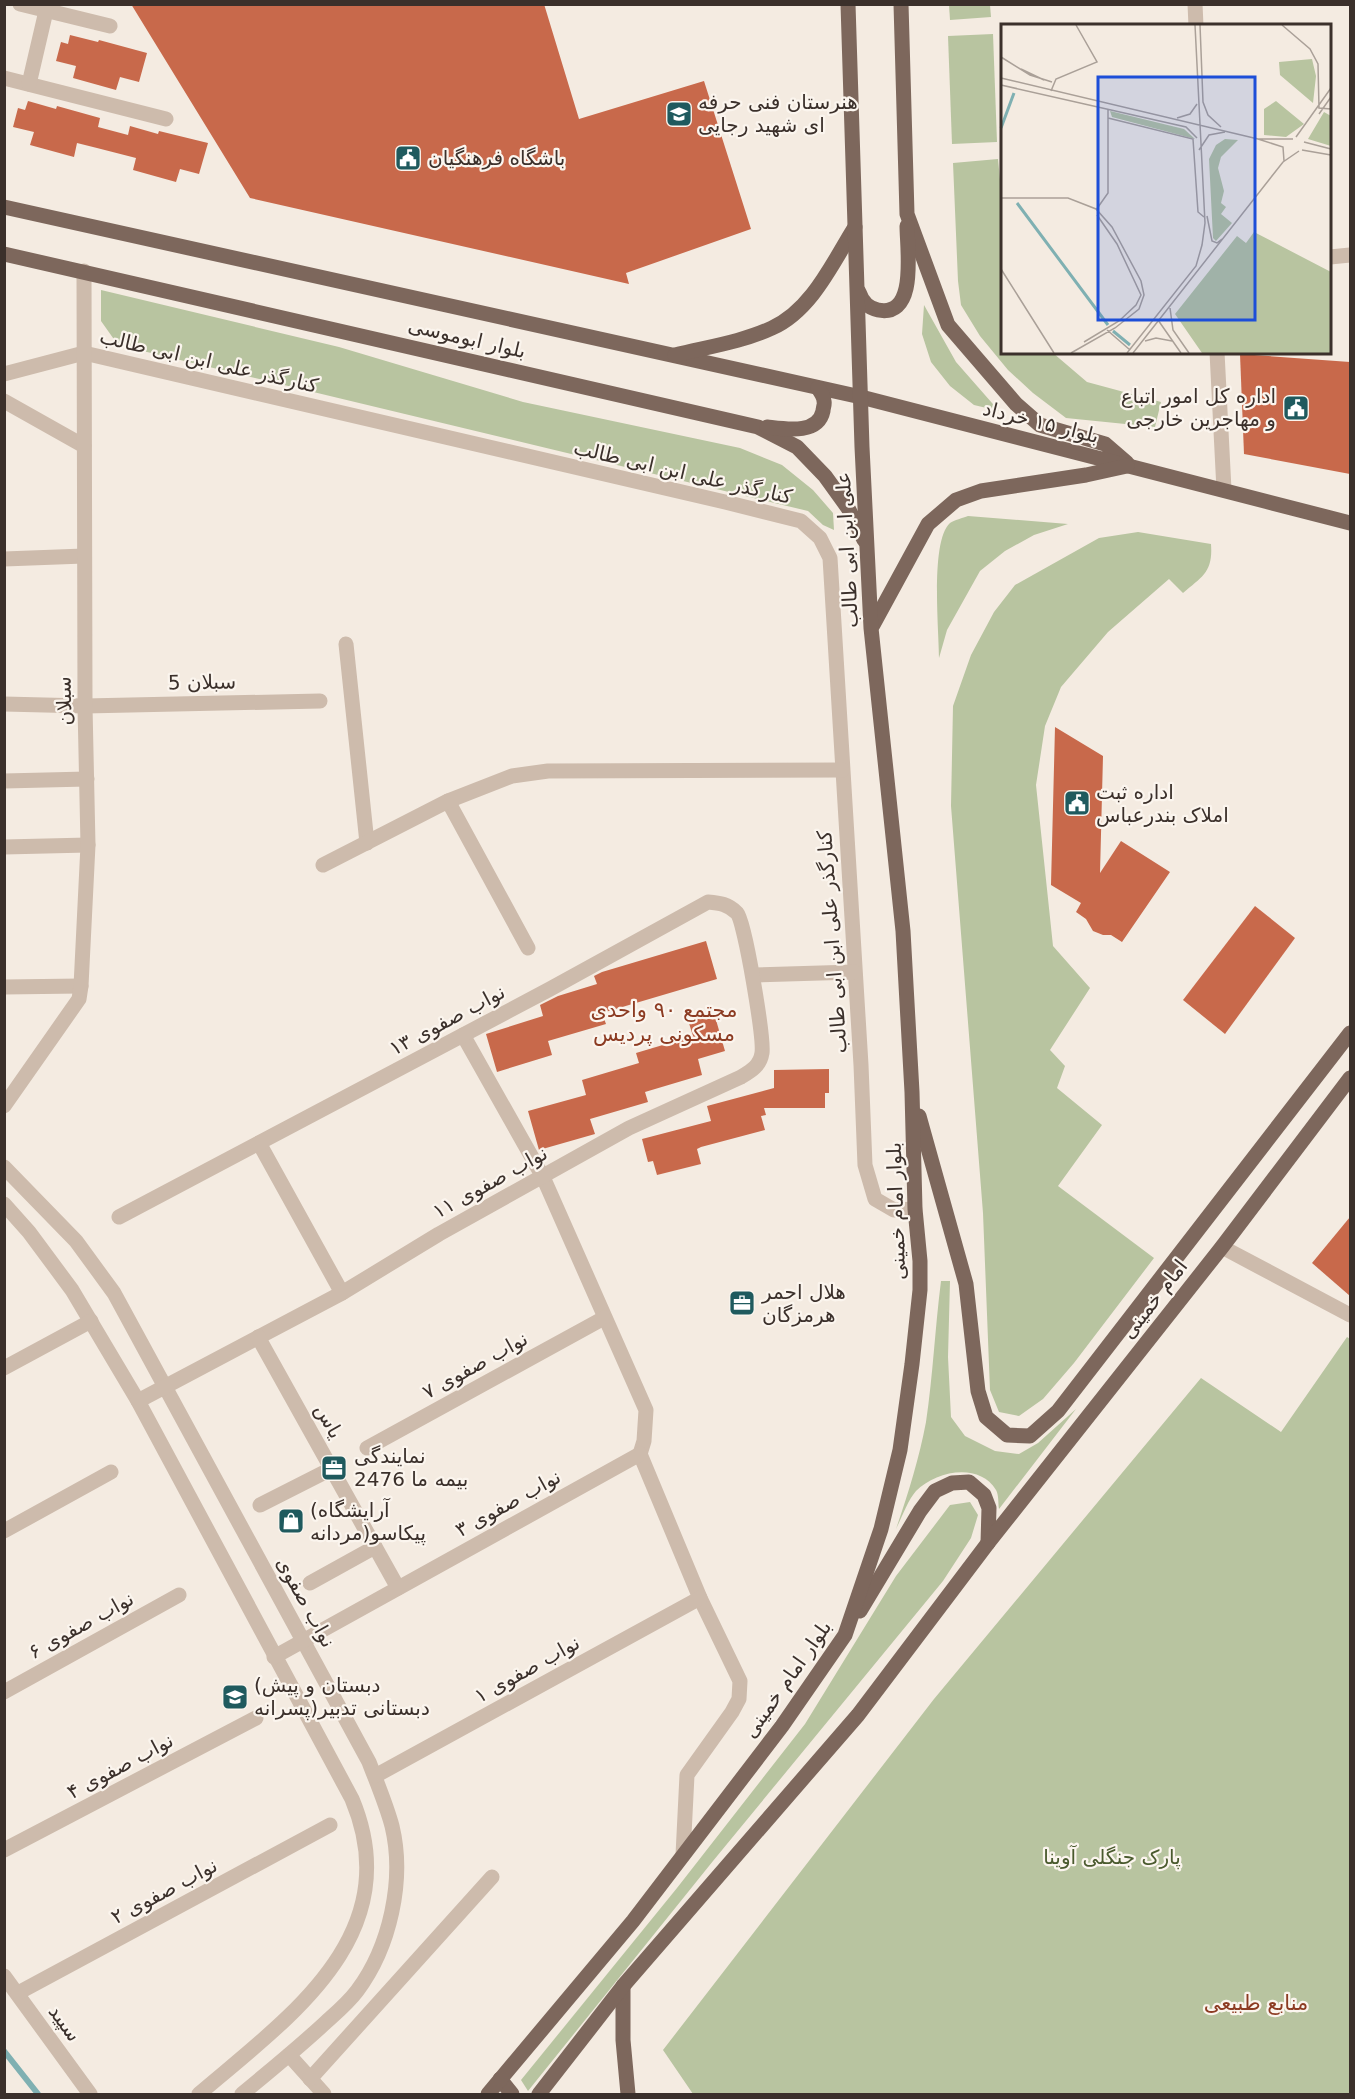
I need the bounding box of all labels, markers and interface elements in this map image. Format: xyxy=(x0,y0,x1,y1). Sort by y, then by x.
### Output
inset map xyxy=(1001,24,1331,354)
place label: هنرستان فنی حرفه ای شهید رجایی xyxy=(698,90,858,137)
school or university icon: هنرستان فنی حرفه ای شهید رجایی xyxy=(664,99,694,129)
public building icon: باشگاه فرهنگیان xyxy=(393,143,423,173)
place label: باشگاه فرهنگیان xyxy=(428,146,565,170)
street label: بلوار ابوموسی xyxy=(406,313,528,363)
street label: کنارگذر علی ابن ابی طالب xyxy=(97,324,321,398)
place label: اداره کل امور اتباع و مهاجرین خارجی xyxy=(1121,384,1276,431)
public building icon: اداره کل امور اتباع و مهاجرین خارجی xyxy=(1281,393,1311,423)
street label: بلوار ۱۵ خرداد xyxy=(981,396,1101,448)
street label: کنارگذر علی ابن ابی طالب xyxy=(571,435,795,509)
street label: علی ابن ابی طالب xyxy=(831,471,863,629)
street label: سبلان 5 xyxy=(168,669,236,695)
street label: سبلان xyxy=(52,676,76,726)
place label: اداره ثبت املاک بندرعباس xyxy=(1096,780,1229,827)
public building icon: اداره ثبت املاک بندرعباس xyxy=(1062,788,1092,818)
street label: کنارگذر علی ابن ابی طالب xyxy=(812,829,852,1054)
street label: نواب صفوی ۱۳ xyxy=(385,979,509,1061)
district label: مجتمع ٩٠ واحدی مسکونی پردیس xyxy=(591,998,737,1046)
street label: نواب صفوی ۱۱ xyxy=(428,1141,552,1223)
street label: بلوار امام خمینی xyxy=(882,1142,910,1280)
street label: امام خمینی xyxy=(1116,1255,1192,1343)
place label: هلال احمر هرمزگان xyxy=(761,1280,846,1327)
office icon: هلال احمر هرمزگان xyxy=(727,1288,757,1318)
street label: نواب صفوی ۷ xyxy=(418,1326,532,1404)
street label: یاس xyxy=(310,1399,348,1443)
place label: نمایندگی بیمه ما 2476 xyxy=(354,1444,468,1491)
office icon: نمایندگی بیمه ما 2476 xyxy=(319,1453,349,1483)
street label: نواب صفوی ۳ xyxy=(451,1464,565,1542)
place label: (آرایشگاه پیکاسو(مردانه xyxy=(310,1497,426,1546)
shop icon: (آرایشگاه پیکاسو(مردانه xyxy=(276,1506,306,1536)
street label: نواب صفوی xyxy=(271,1553,341,1651)
street label: نواب صفوی ۶ xyxy=(24,1586,138,1664)
street label: بلوار امام خمینی xyxy=(738,1616,836,1742)
street label: نواب صفوی ۱ xyxy=(470,1630,584,1708)
place label: (دبستان و پیش دبستانی تدبیر(پسرانه xyxy=(254,1673,430,1721)
school or university icon: (دبستان و پیش دبستانی تدبیر(پسرانه xyxy=(220,1682,250,1712)
street label: نواب صفوی ۴ xyxy=(63,1728,177,1804)
park label: پارک جنگلی آوینا xyxy=(1043,1844,1181,1870)
street label: نواب صفوی ۲ xyxy=(107,1853,221,1929)
district label: منابع طبیعی xyxy=(1204,1991,1308,2015)
street label: سپید xyxy=(43,2000,86,2047)

